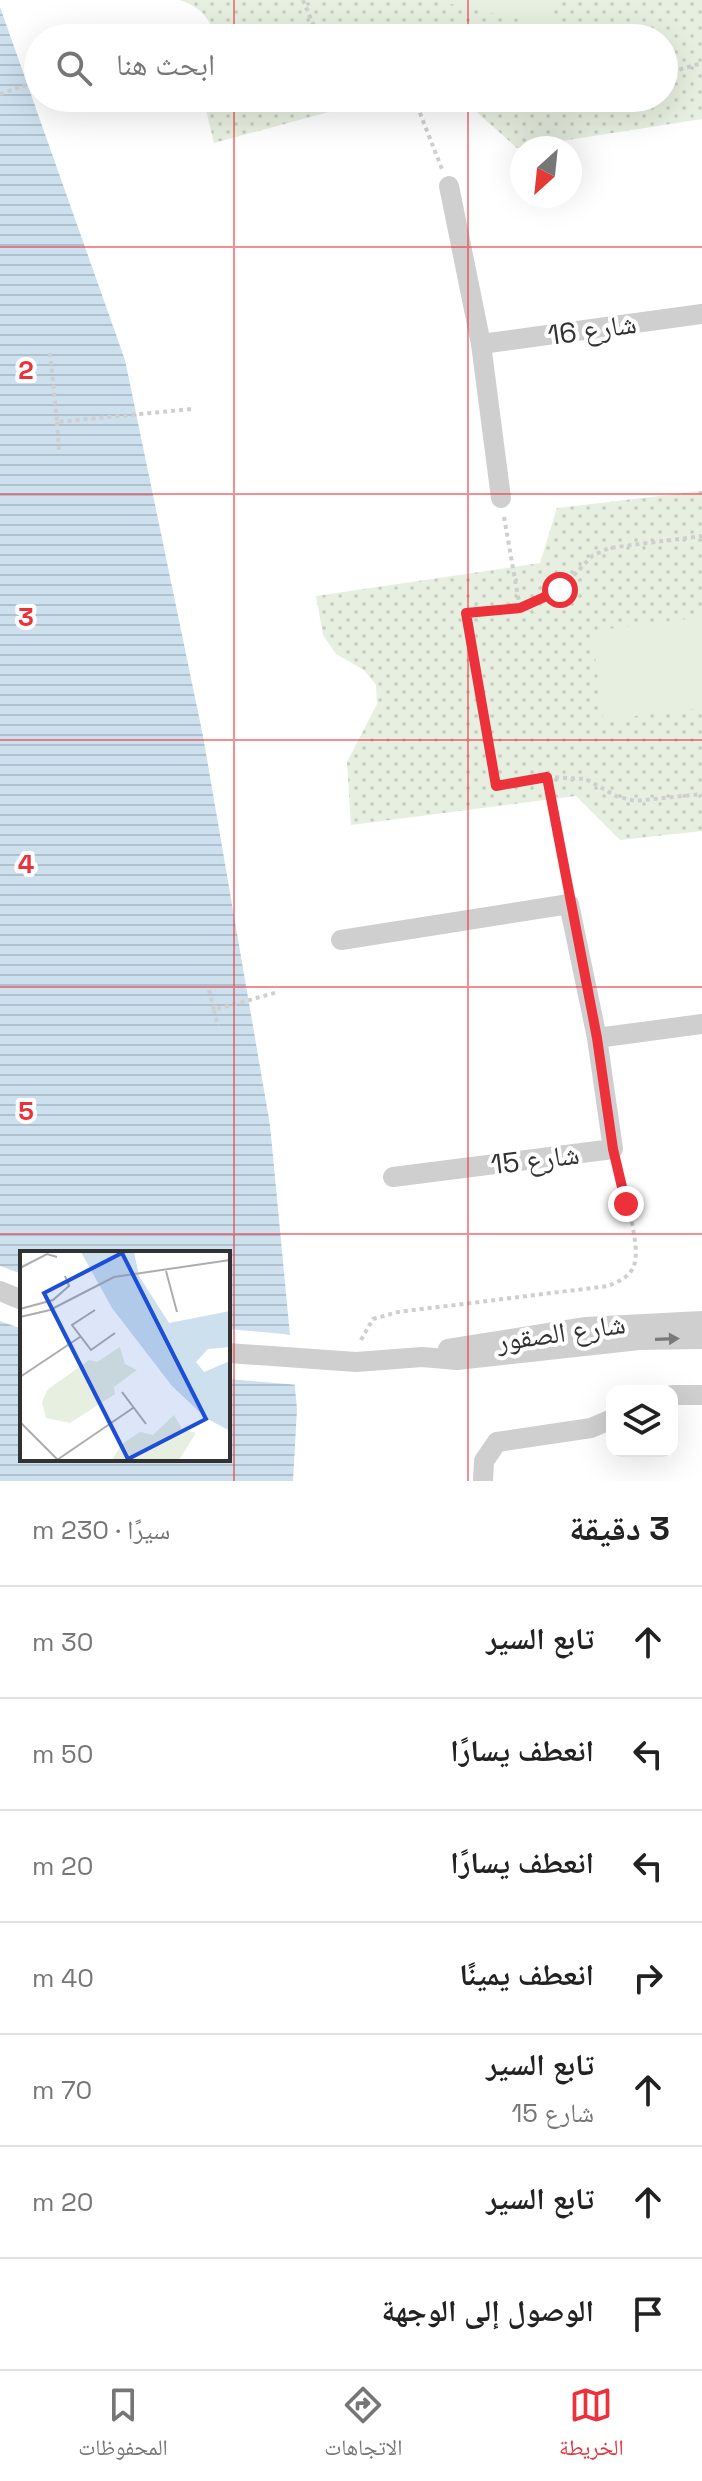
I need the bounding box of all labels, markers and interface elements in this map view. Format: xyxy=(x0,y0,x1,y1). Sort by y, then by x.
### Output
search box xyxy=(24,24,678,112)
text: ابحث هنا xyxy=(116,45,215,84)
icon: search xyxy=(52,46,96,90)
north arrow xyxy=(510,136,582,208)
street label: شارع 16 xyxy=(545,305,639,353)
text: 2 xyxy=(18,353,34,387)
route start xyxy=(542,572,578,608)
text: 3 xyxy=(18,600,34,634)
text: 4 xyxy=(18,847,34,881)
text: 5 xyxy=(18,1094,34,1128)
street label: شارع 15 xyxy=(489,1136,581,1182)
route end xyxy=(608,1186,644,1222)
inset map xyxy=(20,1251,230,1461)
street label: شارع الصقور xyxy=(493,1305,628,1359)
one-way arrow xyxy=(655,1333,680,1346)
map controls xyxy=(606,1385,678,1457)
button: layers xyxy=(606,1385,678,1457)
text: 3 دقيقة xyxy=(569,1507,670,1550)
text: سيرًا · 230 m xyxy=(32,1513,170,1547)
text: تابع السير xyxy=(486,1619,594,1658)
icon: ahead xyxy=(626,1620,670,1664)
text: 30 m xyxy=(32,1625,93,1659)
text: انعطف يسارًا xyxy=(450,1731,594,1770)
icon: left xyxy=(626,1732,670,1776)
text: 50 m xyxy=(32,1737,93,1771)
text: انعطف يسارًا xyxy=(450,1843,594,1882)
icon: left xyxy=(626,1844,670,1888)
text: 20 m xyxy=(32,1849,93,1883)
text: انعطف يمينًا xyxy=(459,1955,594,1994)
icon: right xyxy=(626,1956,670,2000)
text: 40 m xyxy=(32,1961,94,1995)
text: تابع السير xyxy=(486,2045,594,2084)
icon: ahead xyxy=(626,2068,670,2112)
text: 70 m xyxy=(32,2073,92,2107)
text: شارع 15 xyxy=(511,2096,594,2130)
text: تابع السير xyxy=(486,2179,594,2218)
icon: ahead xyxy=(626,2180,670,2224)
text: 20 m xyxy=(32,2185,93,2219)
text: الوصول إلى الوجهة xyxy=(381,2291,594,2330)
icon: arrive xyxy=(626,2292,670,2336)
tab: المحفوظات xyxy=(78,2383,168,2469)
tab: الاتجاهات xyxy=(324,2383,402,2469)
tab: الخريطة xyxy=(559,2383,624,2469)

